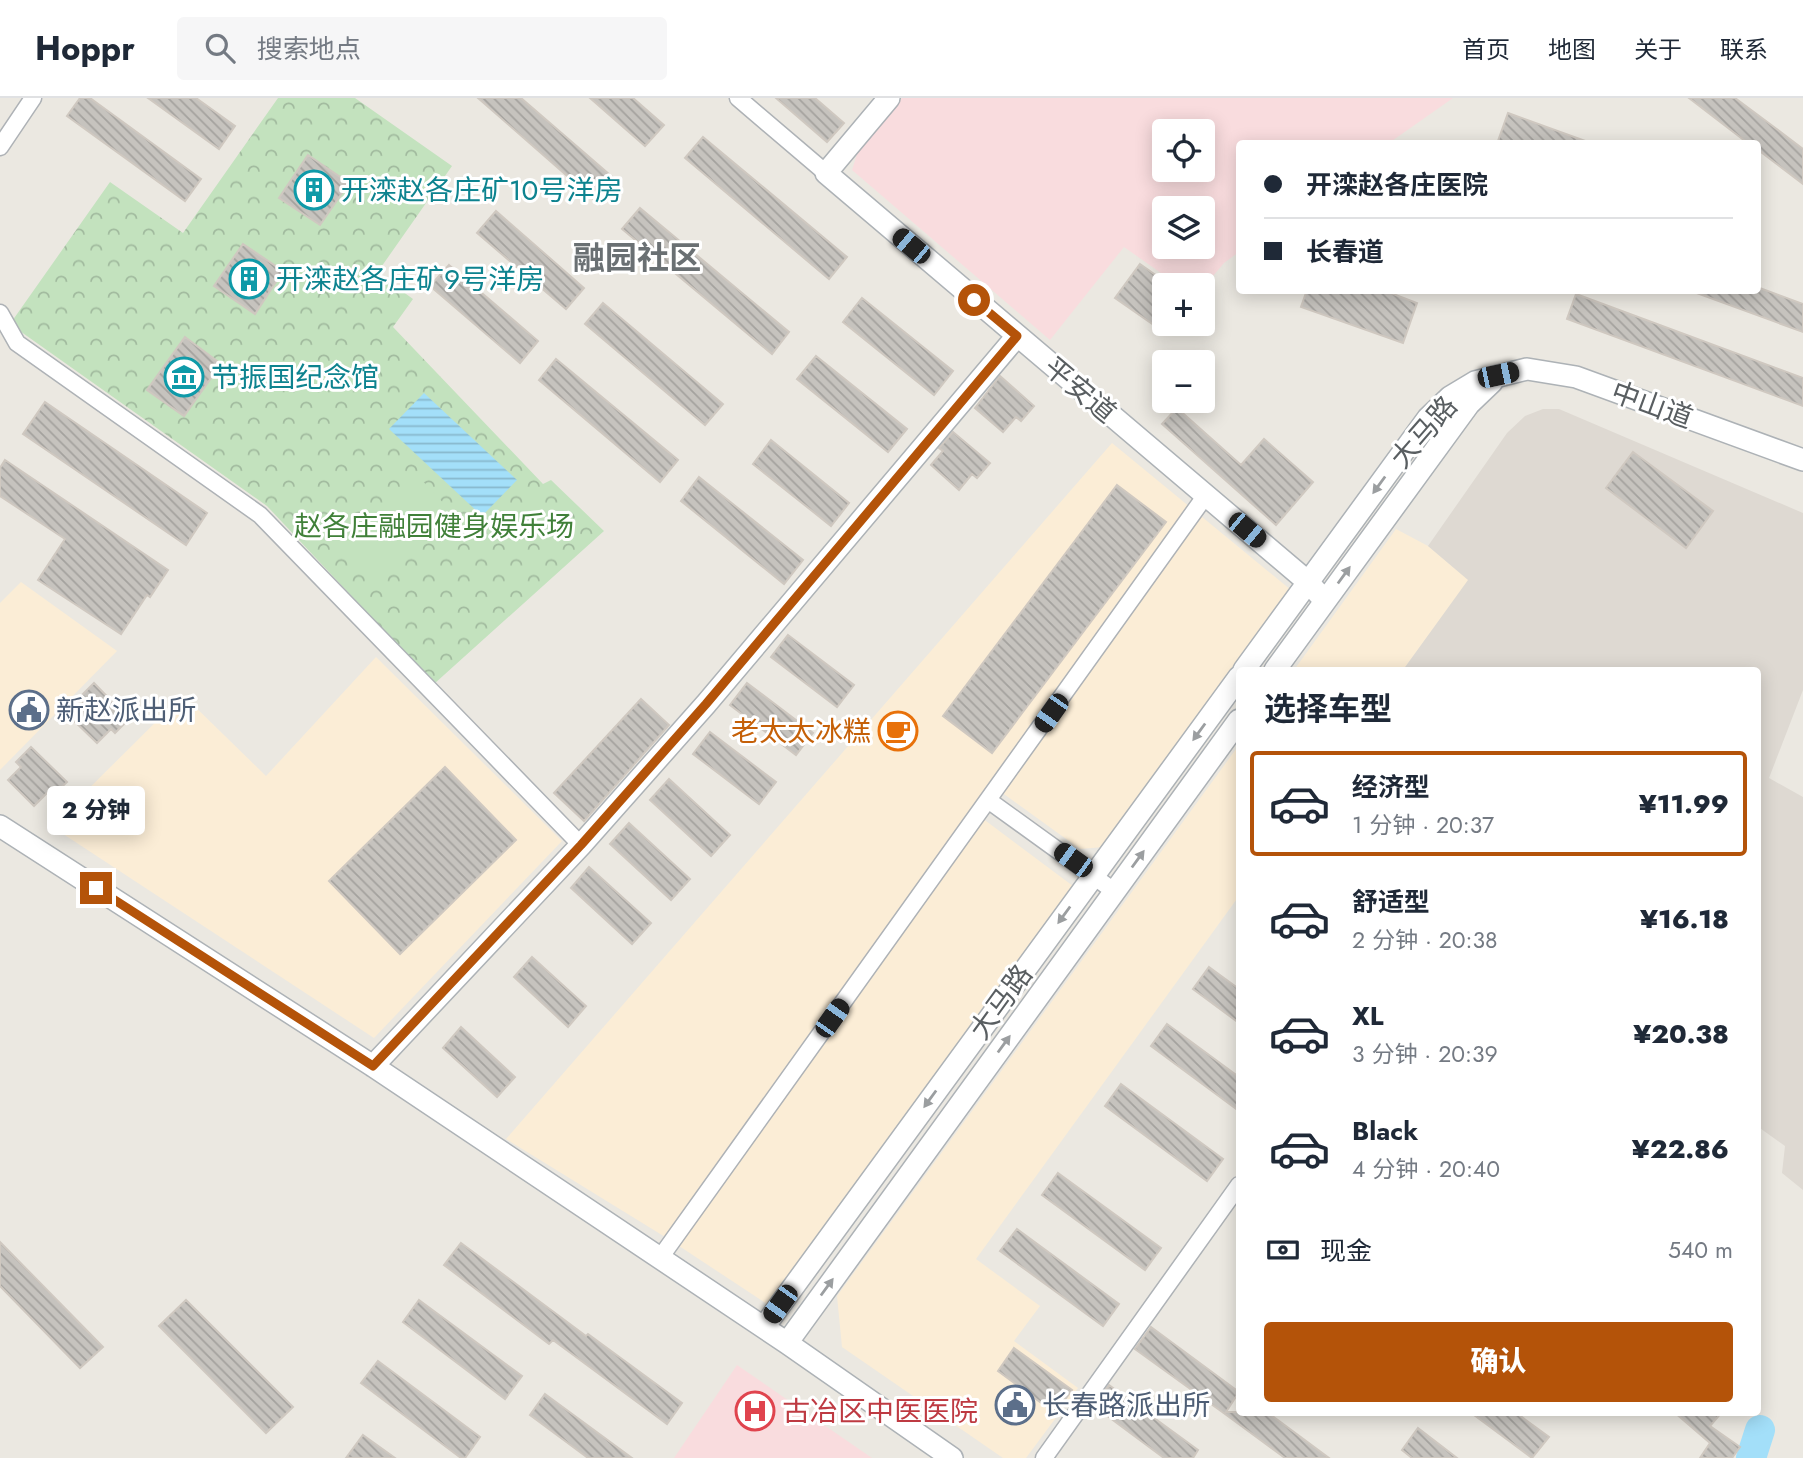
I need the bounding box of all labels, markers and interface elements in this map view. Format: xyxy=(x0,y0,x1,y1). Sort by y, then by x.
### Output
search box xyxy=(177,17,667,80)
text: Hoppr xyxy=(35,25,135,72)
icon: search xyxy=(201,29,239,67)
text: 搜索地点 xyxy=(257,30,361,68)
text: 首页 xyxy=(1462,32,1510,67)
text: 地图 xyxy=(1548,32,1596,67)
text: 关于 xyxy=(1634,32,1682,67)
text: 联系 xyxy=(1720,32,1768,67)
map controls xyxy=(1152,119,1215,413)
button: locate xyxy=(1152,119,1215,182)
text: 开滦赵各庄医院 xyxy=(1306,166,1488,204)
building icon: 开滦赵各庄矿10号洋房 xyxy=(293,169,335,211)
place label: 开滦赵各庄矿10号洋房 xyxy=(341,170,622,211)
button: layers xyxy=(1152,196,1215,259)
car xyxy=(889,224,934,268)
text: 长春道 xyxy=(1306,233,1384,271)
district label: 融园社区 xyxy=(573,235,701,281)
building icon: 开滦赵各庄矿9号洋房 xyxy=(228,258,270,300)
place label: 开滦赵各庄矿9号洋房 xyxy=(276,259,544,300)
button: + xyxy=(1152,273,1215,336)
route start xyxy=(958,284,990,316)
street label: 平安道 xyxy=(1035,347,1125,433)
button: − xyxy=(1152,350,1215,413)
museum icon: 节振国纪念馆 xyxy=(163,356,205,398)
place label: 节振国纪念馆 xyxy=(211,357,379,398)
car xyxy=(1476,360,1521,390)
street label: 中山道 xyxy=(1606,371,1698,439)
street label: 大马路 xyxy=(1381,387,1467,477)
one-way arrow xyxy=(1373,476,1387,494)
park label: 赵各庄融园健身娱乐场 xyxy=(294,506,574,547)
car xyxy=(1225,508,1270,552)
one-way arrow xyxy=(1337,566,1351,585)
text: 选择车型 xyxy=(1264,686,1392,732)
public building icon: 新赵派出所 xyxy=(8,689,50,731)
place label: 新赵派出所 xyxy=(56,690,196,731)
car xyxy=(1031,690,1072,736)
cafe icon: 老太太冰糕 xyxy=(877,710,919,752)
place label: 老太太冰糕 xyxy=(731,711,871,752)
one-way arrow xyxy=(1192,723,1206,741)
text: 经济型 xyxy=(1352,768,1430,806)
icon: car xyxy=(1268,772,1331,835)
text: ¥11.99 xyxy=(1639,785,1729,823)
callout: 2 分钟 xyxy=(47,786,145,836)
text: 2 分钟 xyxy=(62,793,130,827)
text: 1 分钟 · 20:37 xyxy=(1352,808,1494,842)
car xyxy=(1050,839,1097,881)
one-way arrow xyxy=(1130,850,1144,868)
route end xyxy=(80,872,112,904)
text: 舒适型 xyxy=(1352,883,1430,921)
icon: car xyxy=(1268,887,1331,950)
text: ¥16.18 xyxy=(1640,900,1729,938)
one-way arrow xyxy=(1058,906,1072,924)
text: 2 分钟 · 20:38 xyxy=(1352,923,1498,957)
street label: 大马路 xyxy=(960,956,1042,1048)
car xyxy=(812,995,853,1041)
text: XL xyxy=(1352,997,1384,1035)
icon: car xyxy=(1268,1002,1331,1065)
text: ¥20.38 xyxy=(1633,1015,1729,1053)
one-way arrow xyxy=(997,1035,1011,1053)
text: 3 分钟 · 20:39 xyxy=(1352,1037,1498,1071)
one-way arrow xyxy=(923,1090,937,1108)
text: Black xyxy=(1352,1112,1418,1150)
icon: car xyxy=(1268,1117,1331,1180)
text: ¥22.86 xyxy=(1632,1130,1729,1168)
text: 4 分钟 · 20:40 xyxy=(1352,1152,1500,1186)
icon: cash xyxy=(1264,1231,1302,1269)
text: 现金 xyxy=(1320,1232,1372,1270)
text: 540 m xyxy=(1668,1233,1733,1267)
one-way arrow xyxy=(820,1278,834,1296)
car xyxy=(760,1281,801,1327)
button: 确认 xyxy=(1264,1322,1733,1402)
public building icon: 长春路派出所 xyxy=(994,1384,1036,1426)
place label: 长春路派出所 xyxy=(1042,1385,1210,1426)
hospital icon: 古冶区中医医院 xyxy=(734,1390,776,1432)
place label: 古冶区中医医院 xyxy=(782,1391,978,1432)

